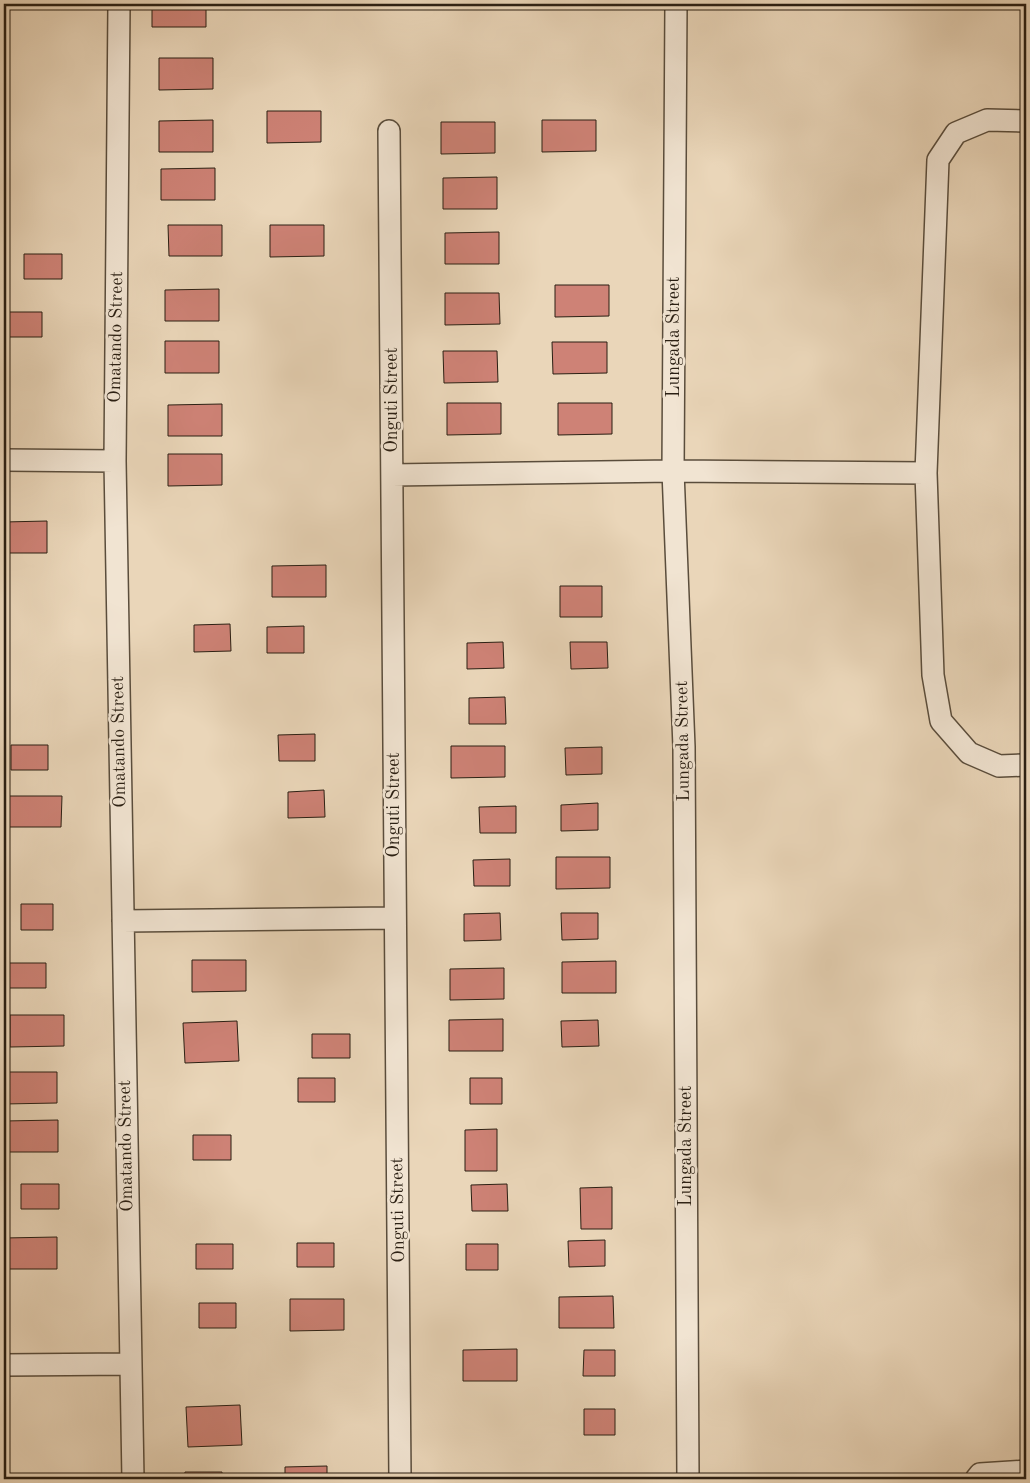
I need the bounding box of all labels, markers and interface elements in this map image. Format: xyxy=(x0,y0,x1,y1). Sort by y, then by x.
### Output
street label: Omatando Street xyxy=(106,271,126,403)
street label: Lungada Street xyxy=(665,276,683,398)
street label: Onguti Street xyxy=(383,347,401,453)
street label: Omatando Street xyxy=(109,676,129,808)
street label: Lungada Street xyxy=(673,680,693,802)
street label: Onguti Street xyxy=(385,752,403,858)
street label: Omatando Street xyxy=(116,1080,136,1212)
street label: Lungada Street xyxy=(677,1085,695,1207)
street label: Onguti Street xyxy=(388,1157,408,1263)

